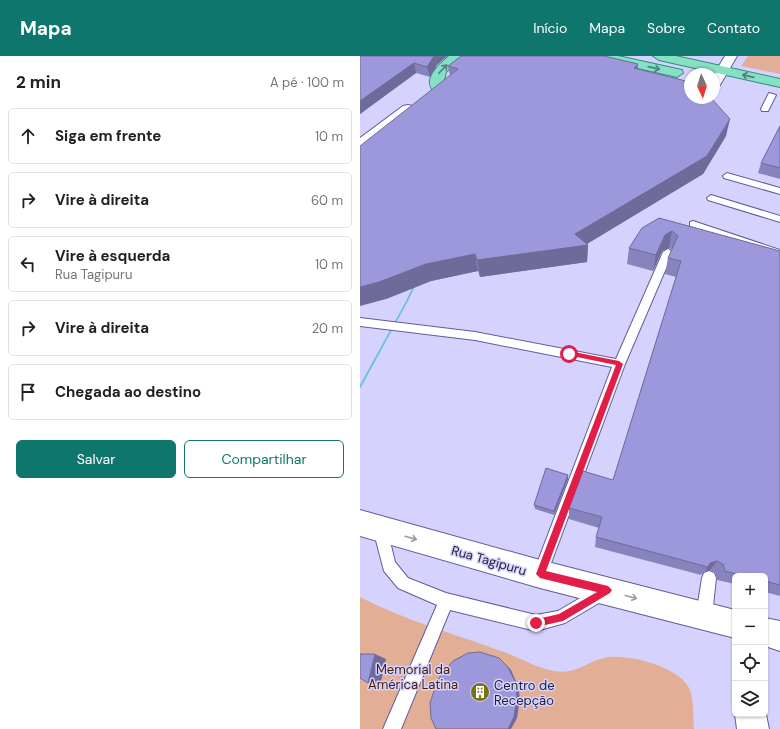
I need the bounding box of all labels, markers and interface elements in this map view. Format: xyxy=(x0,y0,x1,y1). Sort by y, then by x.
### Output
text: Mapa xyxy=(20,16,72,41)
text: Início xyxy=(533,19,567,37)
text: Mapa xyxy=(589,19,625,37)
text: Sobre xyxy=(647,19,685,37)
text: Contato xyxy=(707,19,760,37)
one-way arrow xyxy=(438,64,448,74)
one-way arrow xyxy=(647,64,660,72)
north arrow xyxy=(684,68,720,104)
text: 2 min xyxy=(16,71,61,93)
one-way arrow xyxy=(742,71,755,79)
text: A pé · 100 m xyxy=(270,74,344,91)
icon: ahead xyxy=(17,125,39,147)
text: Siga em frente xyxy=(55,126,161,146)
text: 10 m xyxy=(315,128,343,145)
icon: right xyxy=(17,189,39,211)
text: Vire à direita xyxy=(55,190,149,210)
text: 60 m xyxy=(311,192,343,209)
text: Vire à esquerda xyxy=(55,246,170,266)
icon: left xyxy=(17,253,39,275)
text: 10 m xyxy=(315,256,343,273)
text: Rua Tagipuru xyxy=(55,266,132,283)
icon: right xyxy=(17,317,39,339)
text: Vire à direita xyxy=(55,318,149,338)
text: 20 m xyxy=(312,320,343,337)
route start xyxy=(560,345,578,363)
icon: arrive xyxy=(17,381,39,403)
text: Chegada ao destino xyxy=(55,382,201,402)
button: Salvar xyxy=(16,440,176,478)
button: Compartilhar xyxy=(184,440,344,478)
one-way arrow xyxy=(404,534,417,542)
street label: Rua Tagipuru xyxy=(449,542,528,579)
map controls xyxy=(732,573,768,717)
button: + xyxy=(732,573,768,609)
one-way arrow xyxy=(625,593,638,601)
button: − xyxy=(732,609,768,645)
route end xyxy=(527,614,545,632)
button: locate xyxy=(732,645,768,681)
park label: Memorial da América Latina xyxy=(368,661,458,693)
place label: Centro de Recepção xyxy=(494,677,555,709)
building icon: Centro de Recepção xyxy=(469,681,491,703)
button: layers xyxy=(732,681,768,717)

